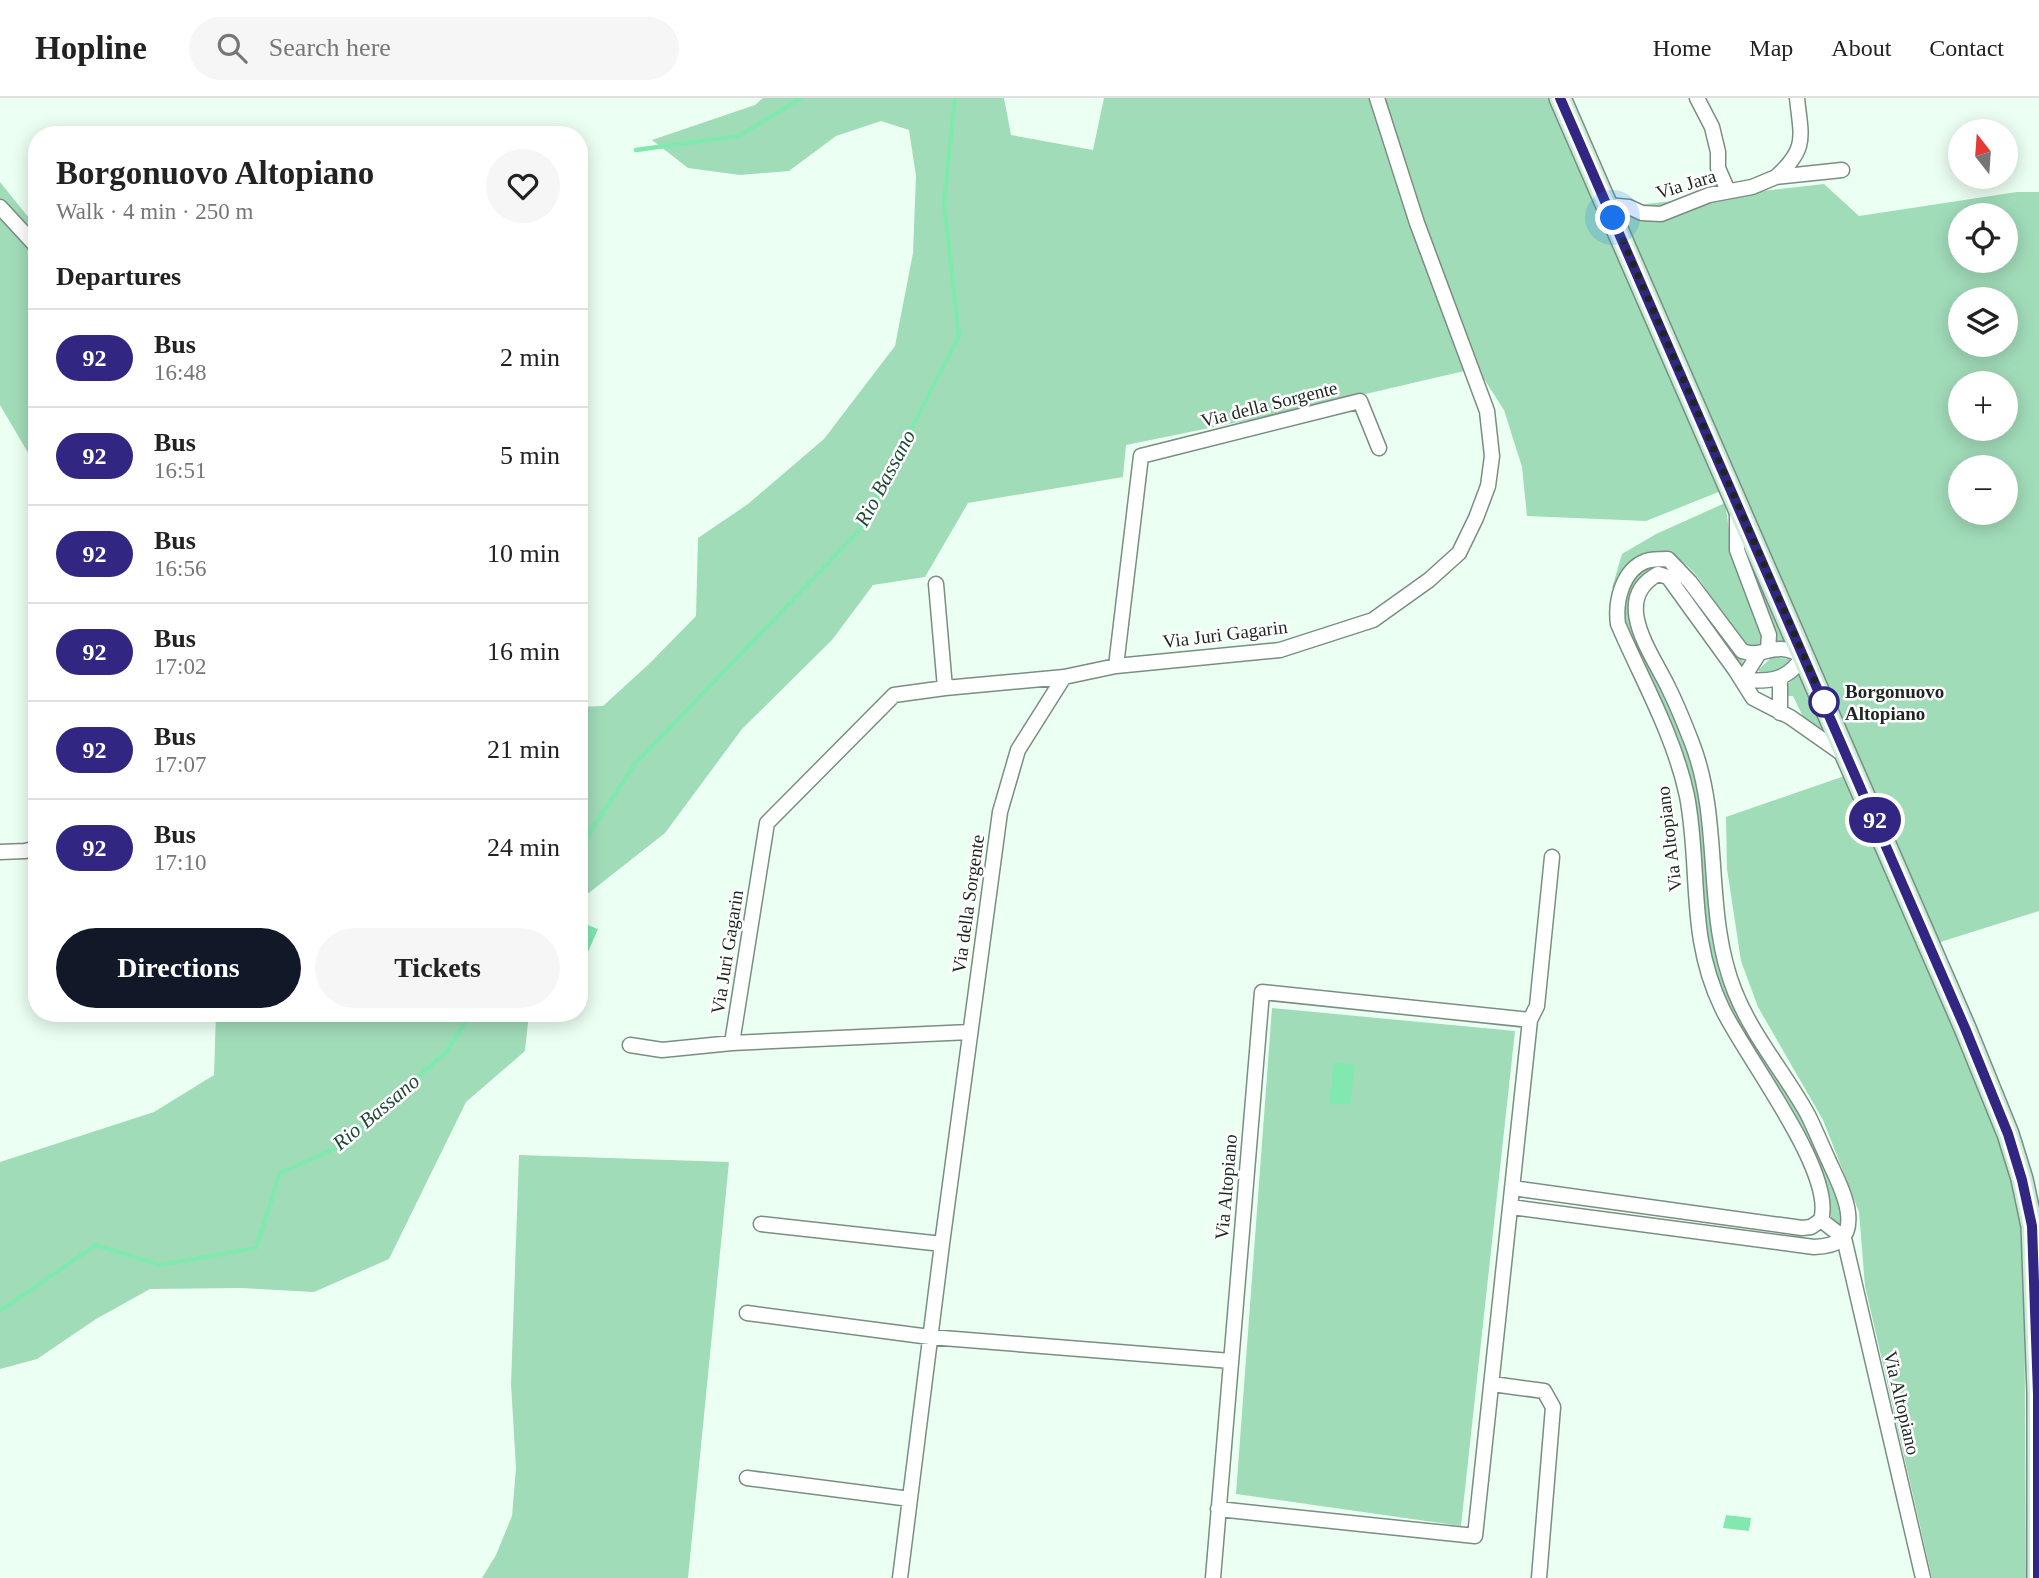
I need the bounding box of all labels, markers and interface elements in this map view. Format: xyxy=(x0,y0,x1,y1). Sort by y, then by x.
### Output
search box xyxy=(189,17,679,80)
icon: search xyxy=(213,29,251,67)
text: Hopline xyxy=(35,30,147,66)
text: Search here xyxy=(269,33,391,62)
text: Home xyxy=(1653,35,1711,61)
text: Map xyxy=(1749,35,1793,61)
text: About xyxy=(1831,35,1891,61)
text: Contact xyxy=(1929,35,2004,61)
north arrow xyxy=(1948,119,2018,189)
map controls xyxy=(1948,119,2018,525)
button: heart xyxy=(486,149,560,223)
text: Borgonuovo Altopiano xyxy=(56,155,374,191)
street label: Via Jara xyxy=(1653,165,1719,203)
text: Walk · 4 min · 250 m xyxy=(56,199,253,224)
your location xyxy=(1595,200,1630,235)
button: locate xyxy=(1948,203,2018,273)
text: Departures xyxy=(56,262,181,291)
button: layers xyxy=(1948,287,2018,357)
text: Bus xyxy=(154,330,196,359)
text: 2 min xyxy=(500,343,560,372)
text: 92 xyxy=(83,345,107,371)
text: 16:48 xyxy=(154,360,206,385)
button: + xyxy=(1948,371,2018,441)
street label: Via della Sorgente xyxy=(1199,377,1339,431)
water label: Rio Bassano xyxy=(849,426,920,531)
text: Bus xyxy=(154,428,196,457)
text: 5 min xyxy=(500,441,560,470)
text: 92 xyxy=(83,443,107,469)
button: − xyxy=(1948,455,2018,525)
text: 16:51 xyxy=(154,458,206,483)
text: Bus xyxy=(154,526,196,555)
text: 10 min xyxy=(487,539,560,568)
text: 92 xyxy=(83,541,107,567)
text: 16:56 xyxy=(154,556,206,581)
street label: Via Juri Gagarin xyxy=(1161,616,1289,652)
text: Bus xyxy=(154,624,196,653)
text: 16 min xyxy=(487,637,560,666)
text: 92 xyxy=(83,639,107,665)
text: 17:02 xyxy=(154,654,206,679)
place label: Borgonuovo Altopiano xyxy=(1845,681,1944,724)
marker: Borgonuovo Altopiano xyxy=(1809,687,1839,717)
text: Bus xyxy=(154,722,196,751)
text: 21 min xyxy=(487,735,560,764)
text: 92 xyxy=(83,737,107,763)
text: 17:07 xyxy=(154,752,206,777)
street label: Via Altopiano xyxy=(1652,785,1686,893)
line badge: 92 xyxy=(1843,797,1906,843)
text: 92 xyxy=(1863,807,1887,833)
text: Bus xyxy=(154,820,196,849)
text: 24 min xyxy=(487,833,560,862)
street label: Via della Sorgente xyxy=(948,833,988,975)
text: 92 xyxy=(83,835,107,861)
text: 17:10 xyxy=(154,850,206,875)
street label: Via Juri Gagarin xyxy=(707,888,747,1016)
button: Directions xyxy=(56,928,301,1008)
button: Tickets xyxy=(315,928,560,1008)
water label: Rio Bassano xyxy=(327,1069,424,1156)
street label: Via Altopiano xyxy=(1211,1133,1241,1241)
street label: Via Altopiano xyxy=(1880,1349,1924,1457)

